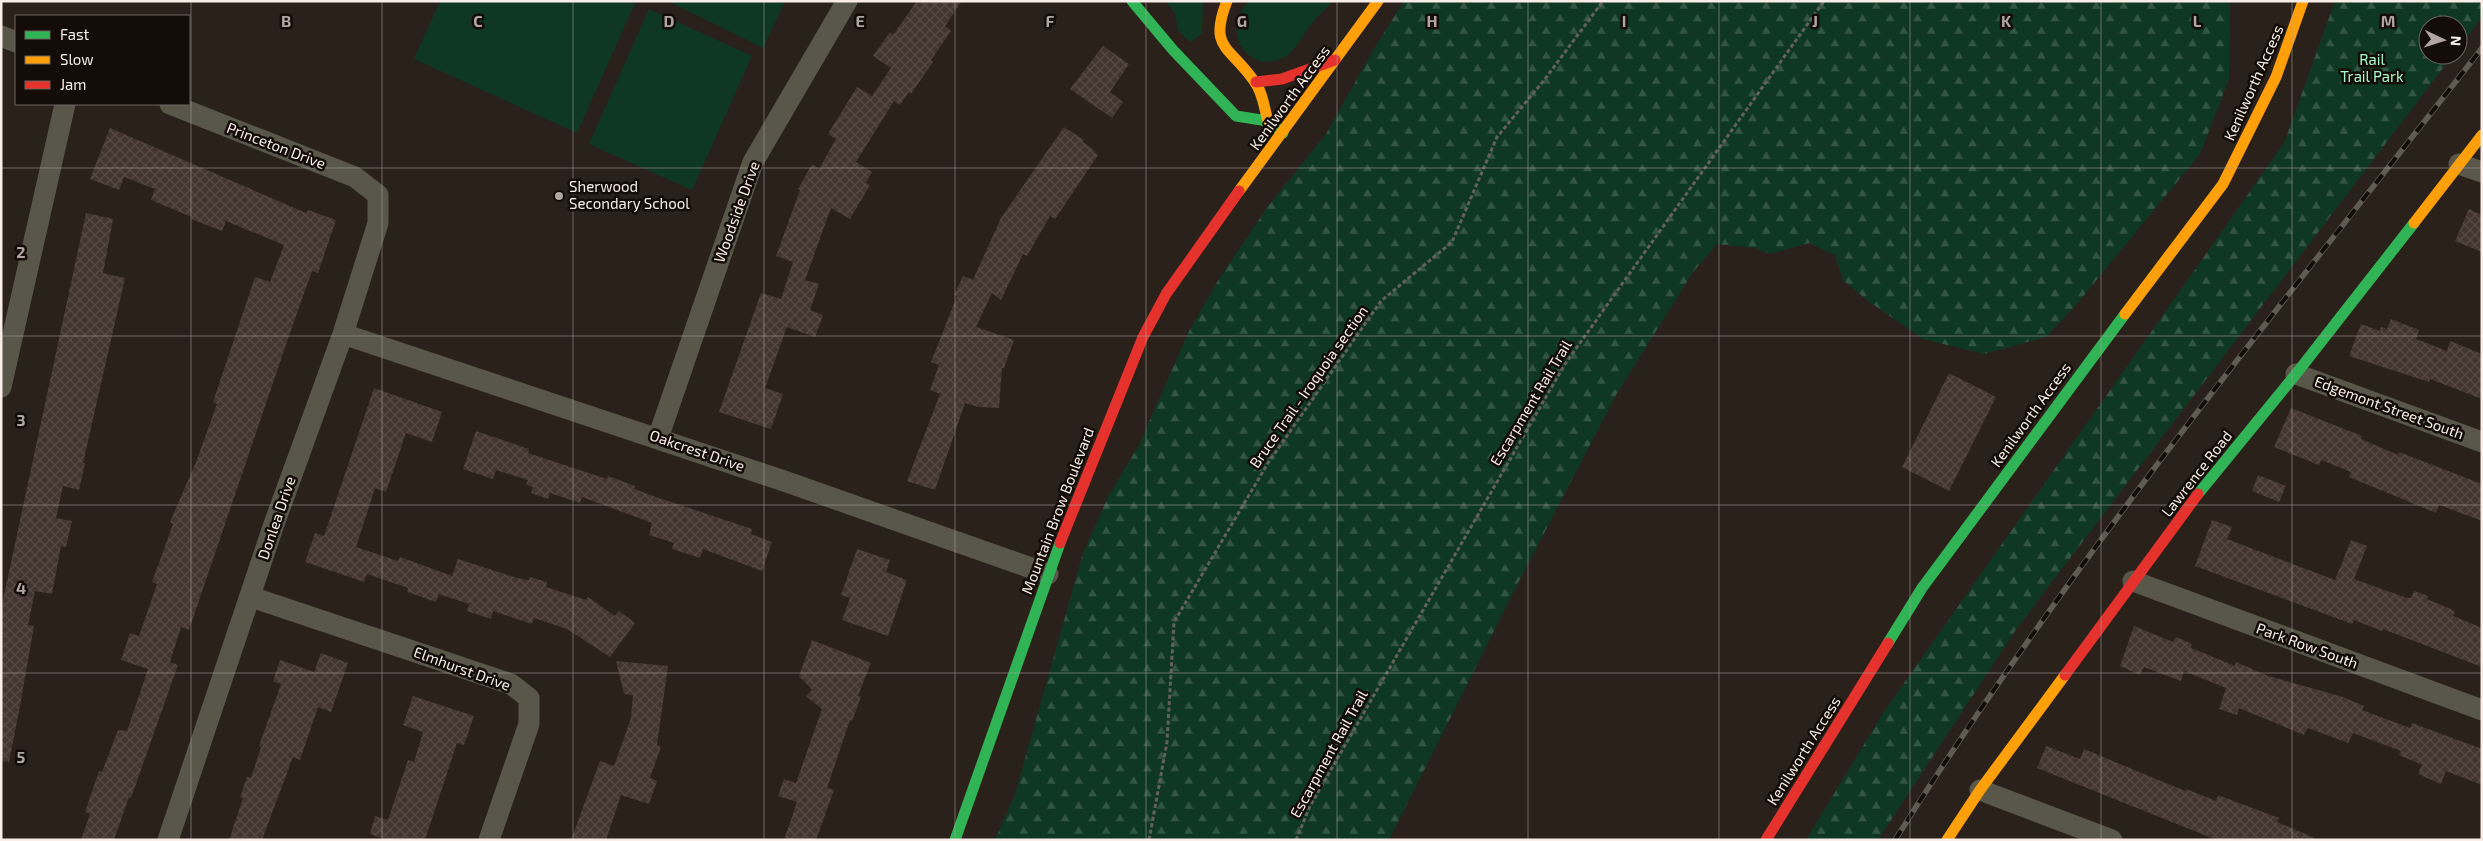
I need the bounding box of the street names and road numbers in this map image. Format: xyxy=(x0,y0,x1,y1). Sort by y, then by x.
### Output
street label: Kenilworth Access xyxy=(2219,22,2287,143)
street label: Kenilworth Access xyxy=(1245,42,1333,153)
street label: Princeton Drive xyxy=(224,118,328,172)
street label: Woodside Drive xyxy=(709,159,763,265)
street label: Bruce Trail - Iroquoia section xyxy=(1245,302,1371,471)
street label: Escarpment Rail Trail xyxy=(1486,336,1575,469)
street label: Kenilworth Access xyxy=(1986,359,2074,470)
street label: Edgemont Street South xyxy=(2312,372,2467,442)
street label: Oakcrest Drive xyxy=(648,425,747,475)
street label: Mountain Brow Boulevard xyxy=(1017,425,1097,597)
street label: Lawrence Road xyxy=(2157,427,2235,520)
street label: Donlea Drive xyxy=(253,474,299,562)
street label: Park Row South xyxy=(2254,618,2361,672)
street label: Elmhurst Drive xyxy=(412,642,513,694)
street label: Escarpment Rail Trail xyxy=(1286,686,1371,821)
street label: Kenilworth Access xyxy=(1762,693,1844,808)

